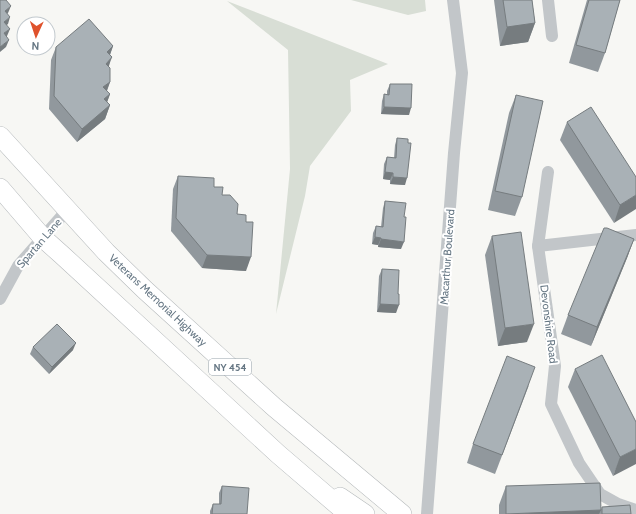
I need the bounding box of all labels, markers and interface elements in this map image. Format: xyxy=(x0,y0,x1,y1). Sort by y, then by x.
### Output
north arrow xyxy=(16,16,56,56)
text: N xyxy=(31,39,40,53)
street label: Macarthur Boulevard xyxy=(437,209,457,305)
street label: Spartan Lane xyxy=(14,215,65,271)
street label: Veterans Memorial Highway xyxy=(106,251,210,349)
street label: Devonshire Road xyxy=(537,284,561,364)
road number: NY 454 xyxy=(209,359,251,375)

